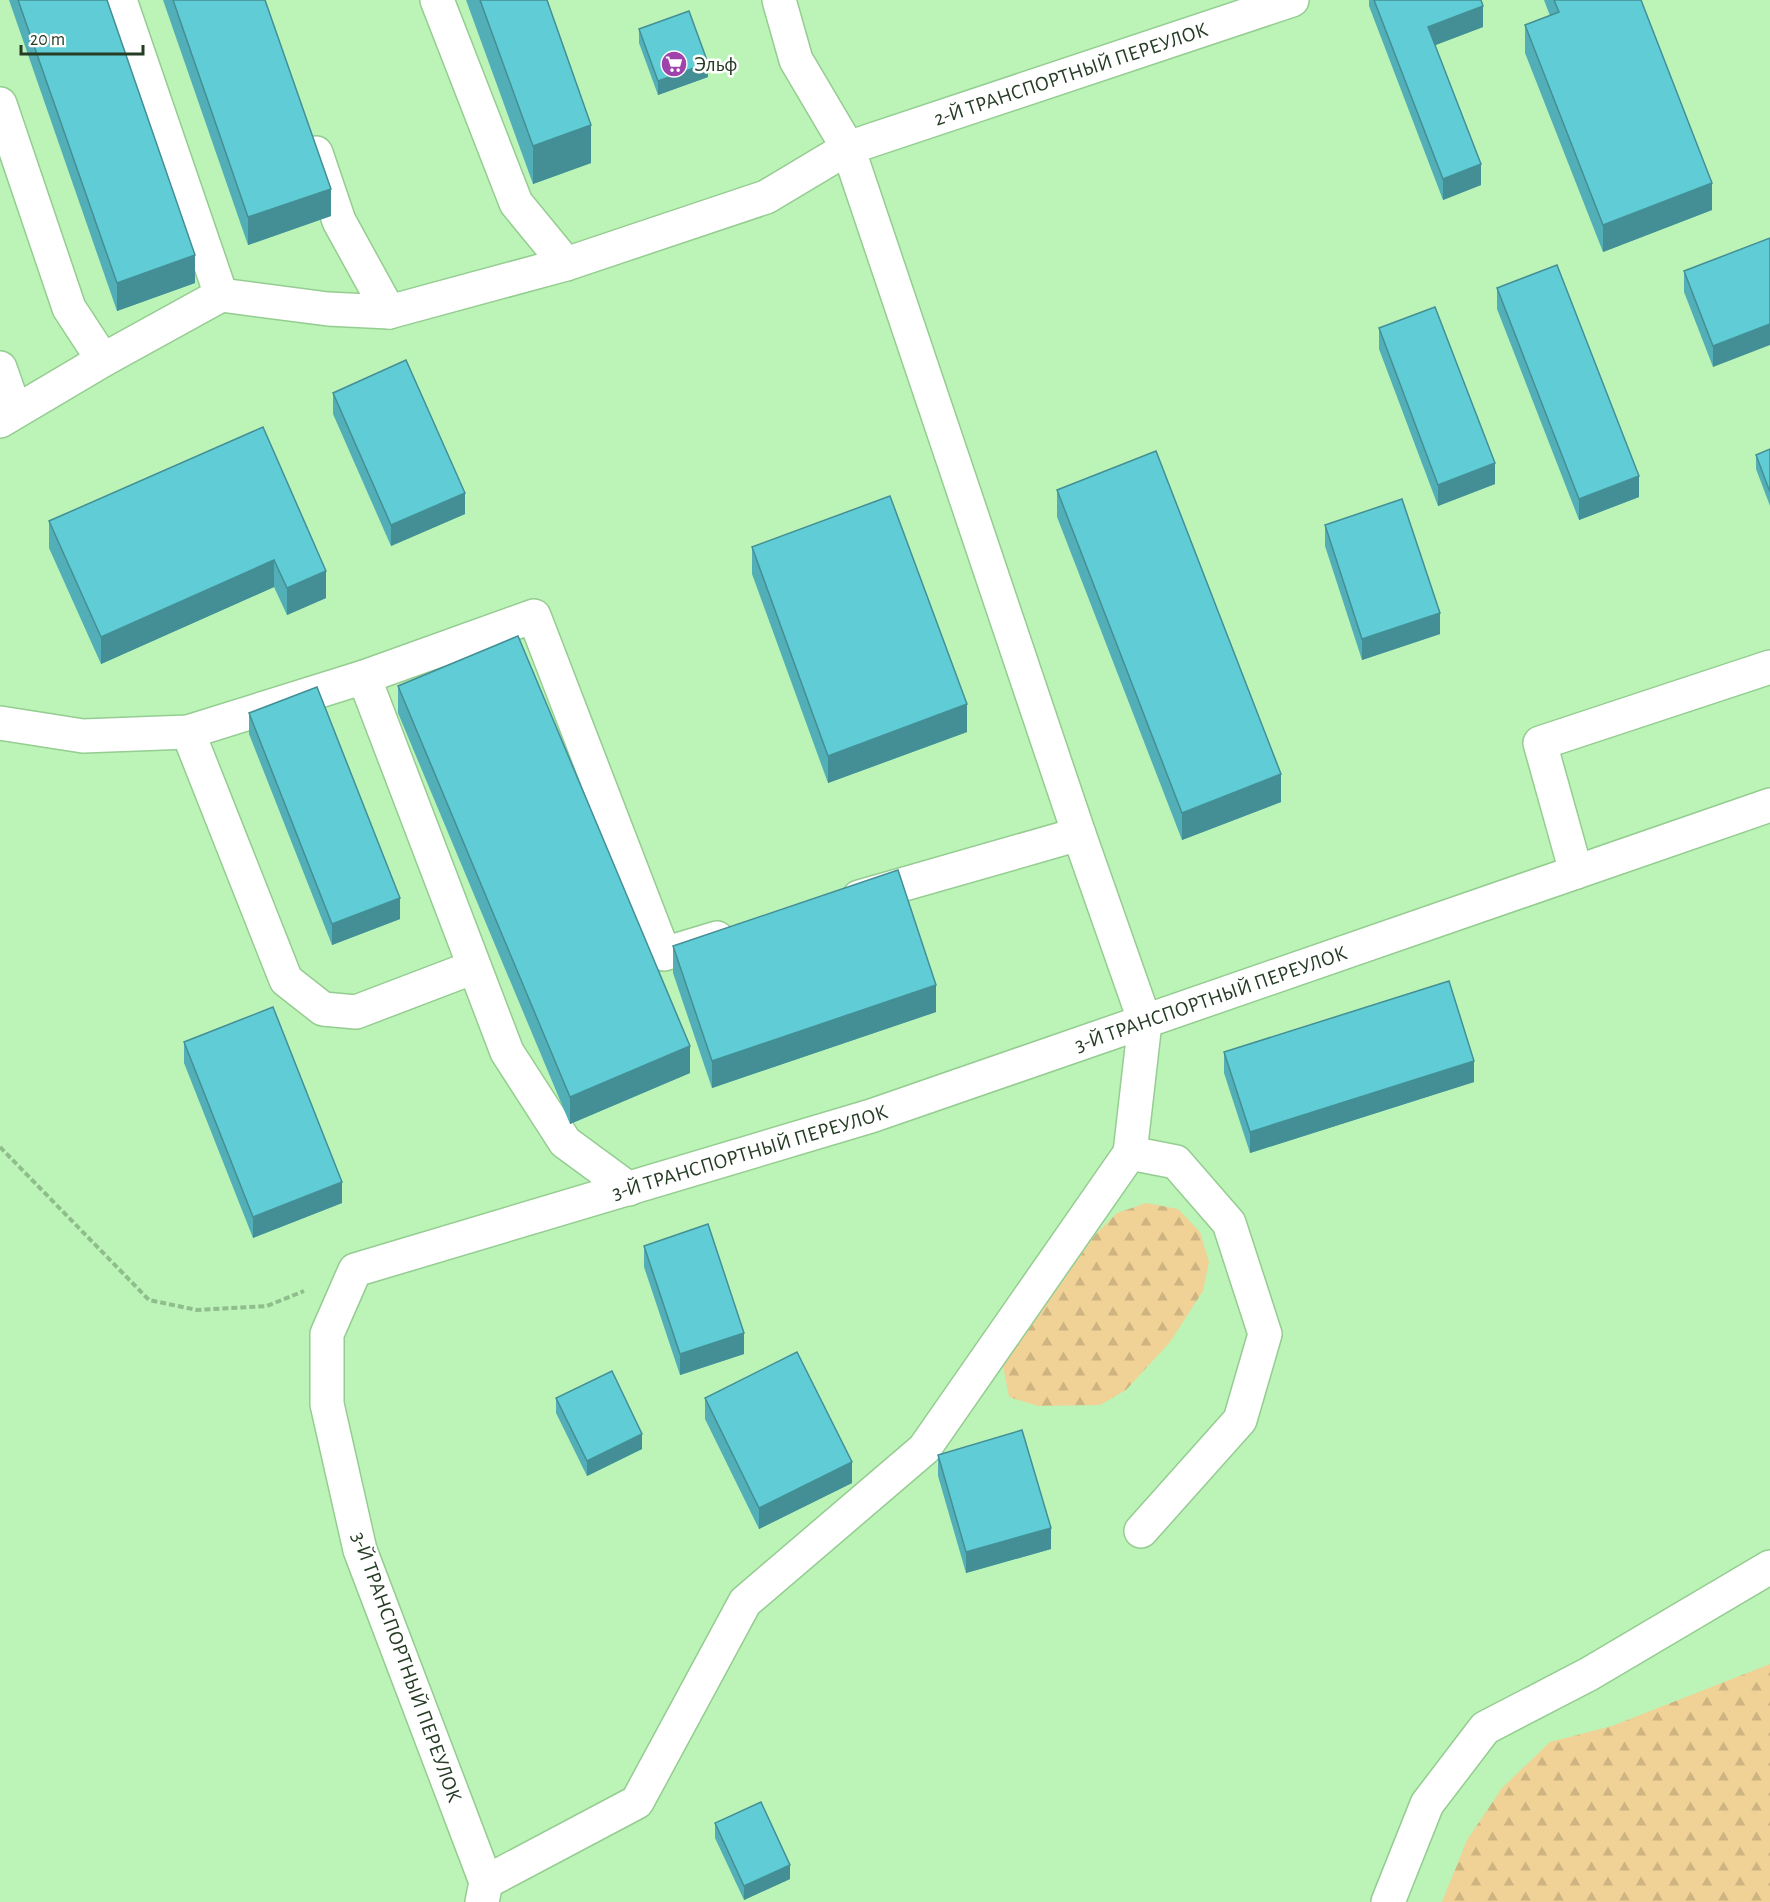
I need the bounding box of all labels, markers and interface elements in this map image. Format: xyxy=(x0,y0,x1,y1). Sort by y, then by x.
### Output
scale bar xyxy=(21,18,142,56)
street label: 2-Й ТРАНСПОРТНЫЙ ПЕРЕУЛОК xyxy=(931,19,1210,130)
text: 20 m xyxy=(30,31,65,49)
supermarket icon: Эльф xyxy=(659,49,689,79)
place label: Эльф xyxy=(694,54,737,75)
street label: 3-Й ТРАНСПОРТНЫЙ ПЕРЕУЛОК xyxy=(1072,942,1350,1056)
street label: 3-Й ТРАНСПОРТНЫЙ ПЕРЕУЛОК xyxy=(610,1101,890,1204)
street label: 3-Й ТРАНСПОРТНЫЙ ПЕРЕУЛОК xyxy=(348,1529,466,1805)

